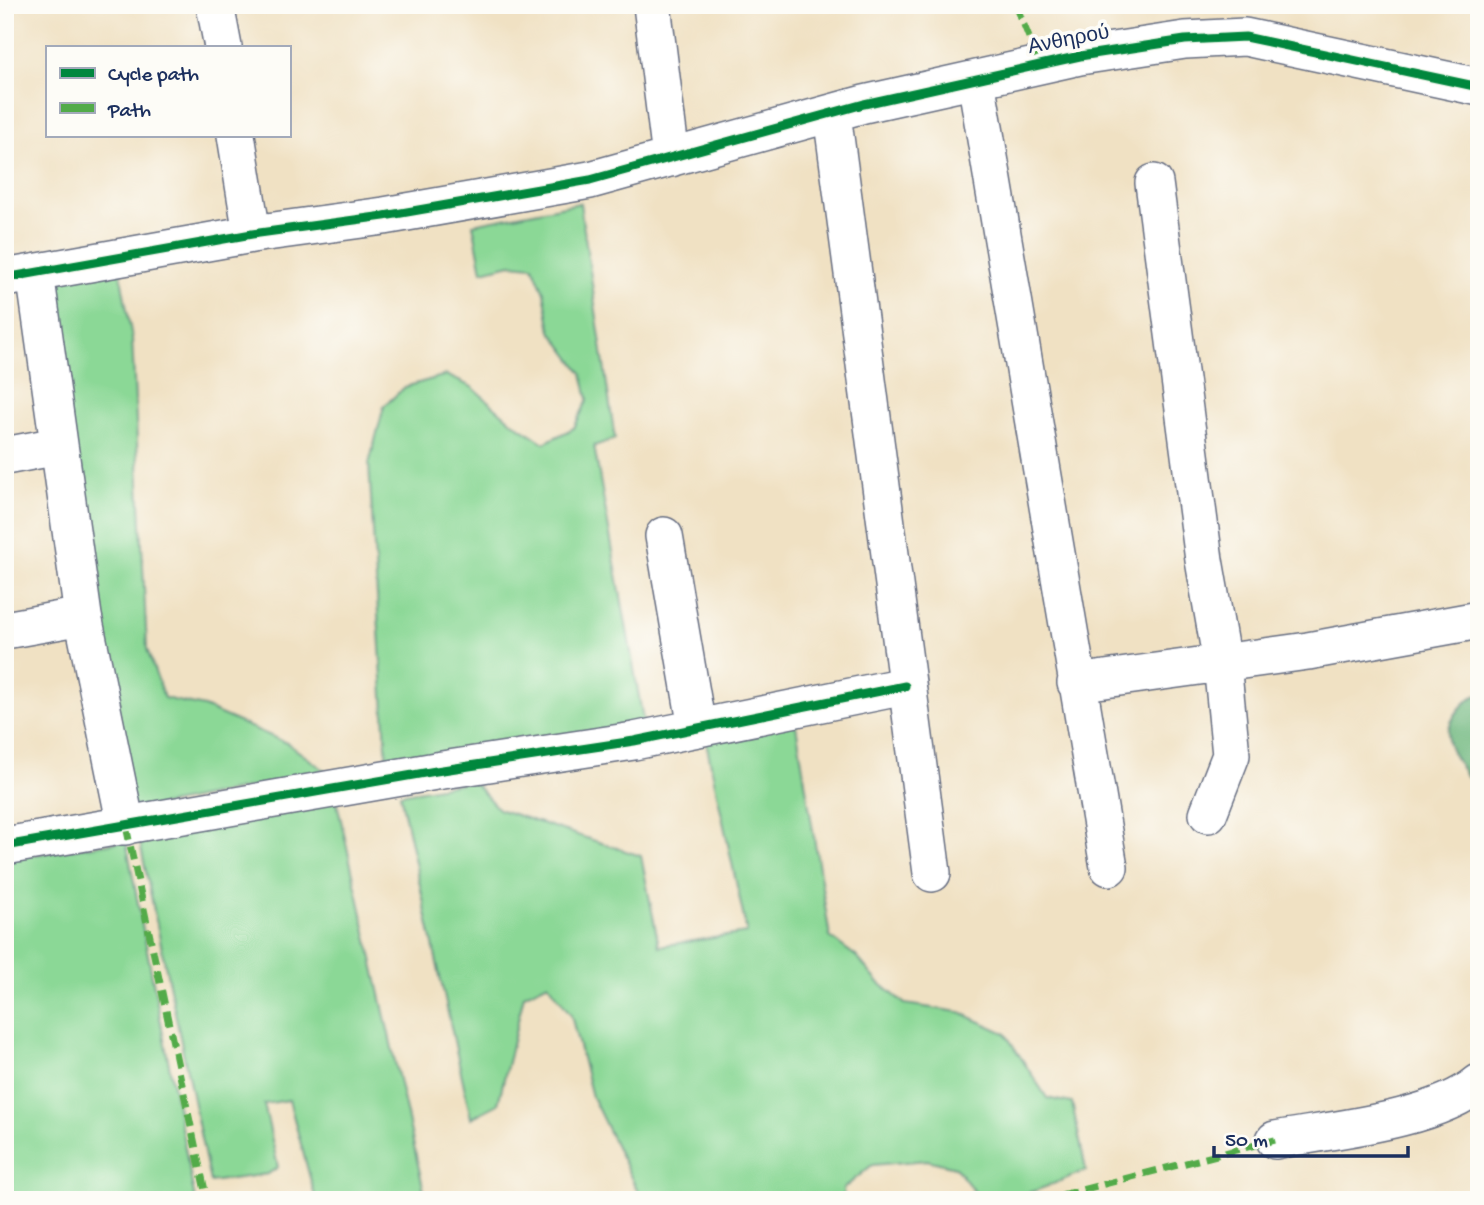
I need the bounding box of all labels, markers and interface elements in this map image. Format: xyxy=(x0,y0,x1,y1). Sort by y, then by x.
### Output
street label: Ανθηρού xyxy=(1026,22,1112,62)
legend xyxy=(46,46,290,136)
text: Cycle path xyxy=(108,64,199,89)
text: Path xyxy=(107,100,151,125)
scale bar xyxy=(1214,1114,1409,1158)
text: 50 m xyxy=(1225,1130,1268,1155)

